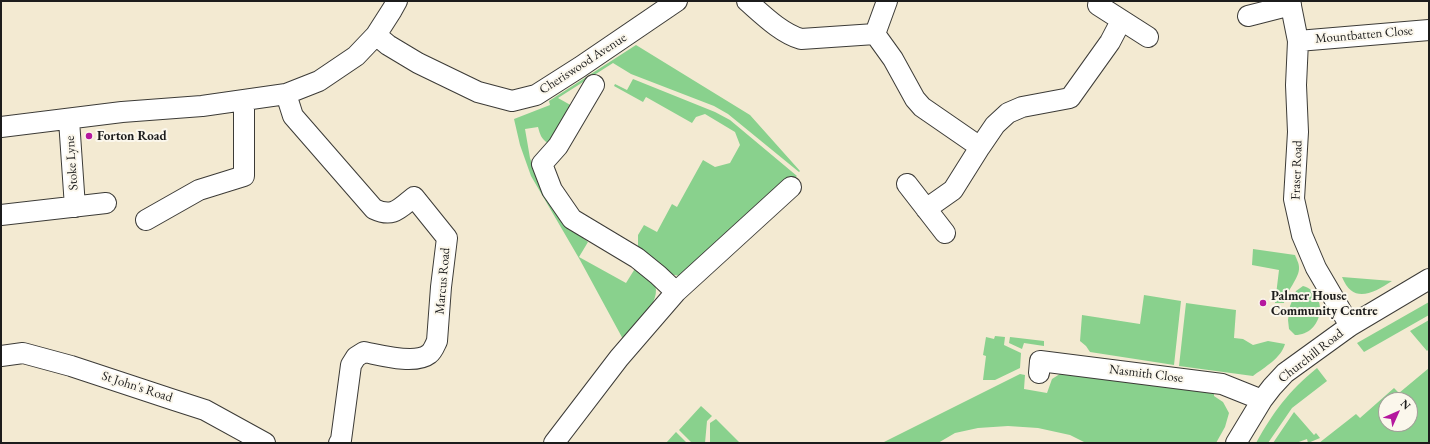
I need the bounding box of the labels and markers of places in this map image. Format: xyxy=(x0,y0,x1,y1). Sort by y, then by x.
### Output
place label: Forton Road xyxy=(97,128,167,144)
marker: Forton Road xyxy=(84,131,94,141)
place label: Palmer House Community Centre xyxy=(1271,288,1378,319)
marker: Palmer House Community Centre xyxy=(1258,298,1268,308)

